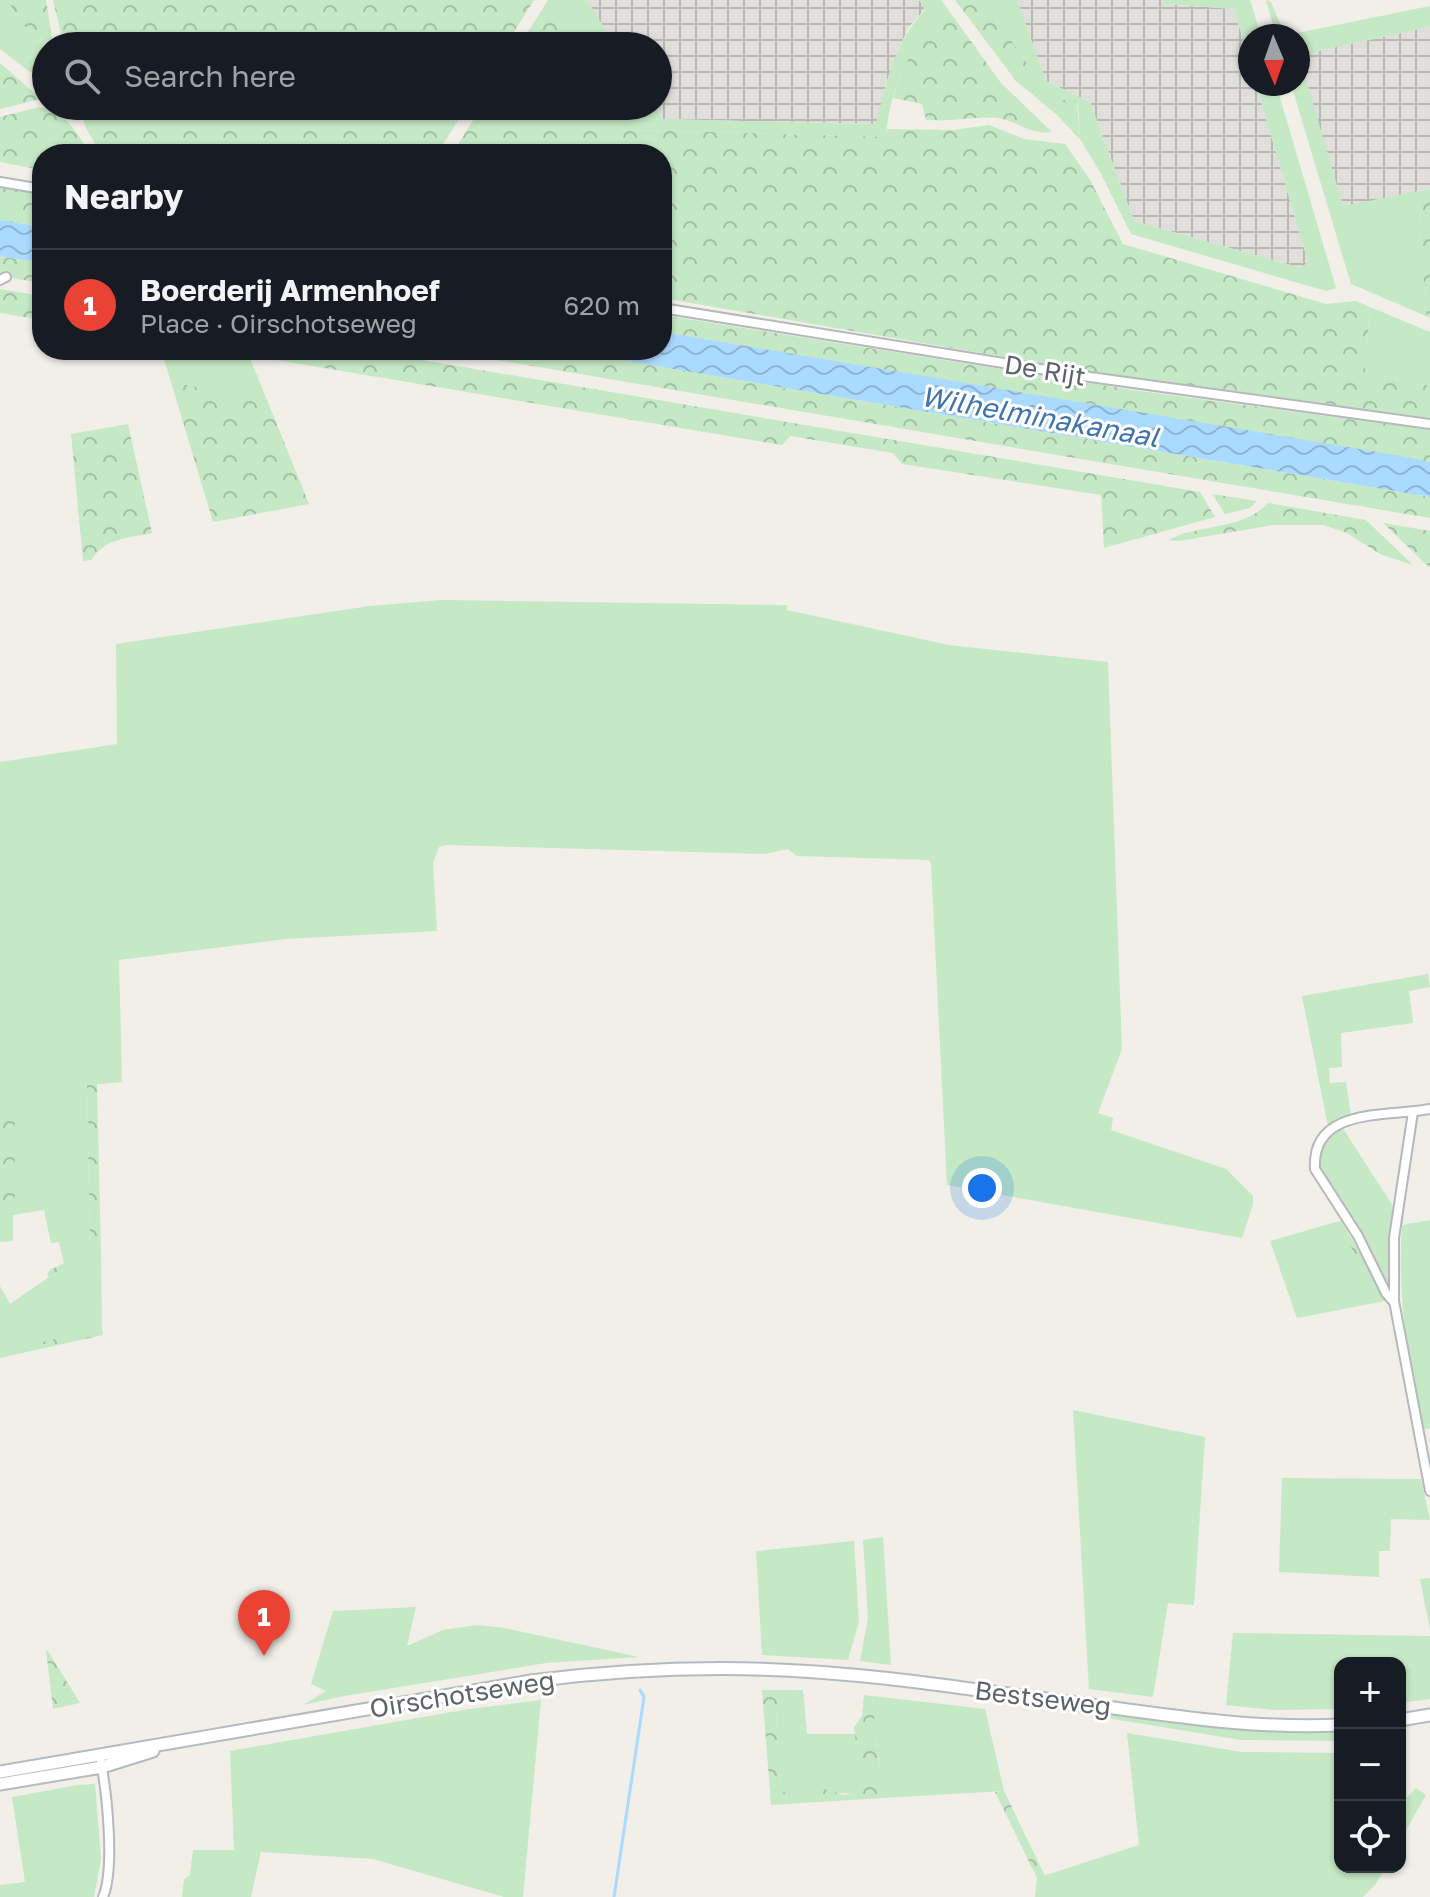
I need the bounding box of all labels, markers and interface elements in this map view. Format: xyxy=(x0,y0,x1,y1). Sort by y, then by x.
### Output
north arrow xyxy=(1238,24,1310,96)
search box xyxy=(32,32,672,120)
icon: search xyxy=(60,54,104,98)
text: Search here xyxy=(124,58,296,94)
text: Nearby xyxy=(64,176,184,216)
text: Boerderij Armenhoef xyxy=(140,272,440,308)
text: 1 xyxy=(83,290,97,321)
text: 620 m xyxy=(564,290,640,321)
text: Place · Oirschotseweg xyxy=(140,308,417,339)
street label: De Rijt xyxy=(1002,348,1088,392)
water label: Wilhelminakanaal xyxy=(919,379,1162,453)
your location xyxy=(962,1168,1002,1208)
pin: 1 xyxy=(238,1590,290,1656)
map controls xyxy=(1334,1657,1406,1873)
button: + xyxy=(1334,1657,1406,1729)
street label: Oirschotseweg xyxy=(367,1664,557,1724)
street label: Bestseweg xyxy=(973,1674,1113,1722)
button: − xyxy=(1334,1729,1406,1801)
button: locate xyxy=(1334,1801,1406,1873)

